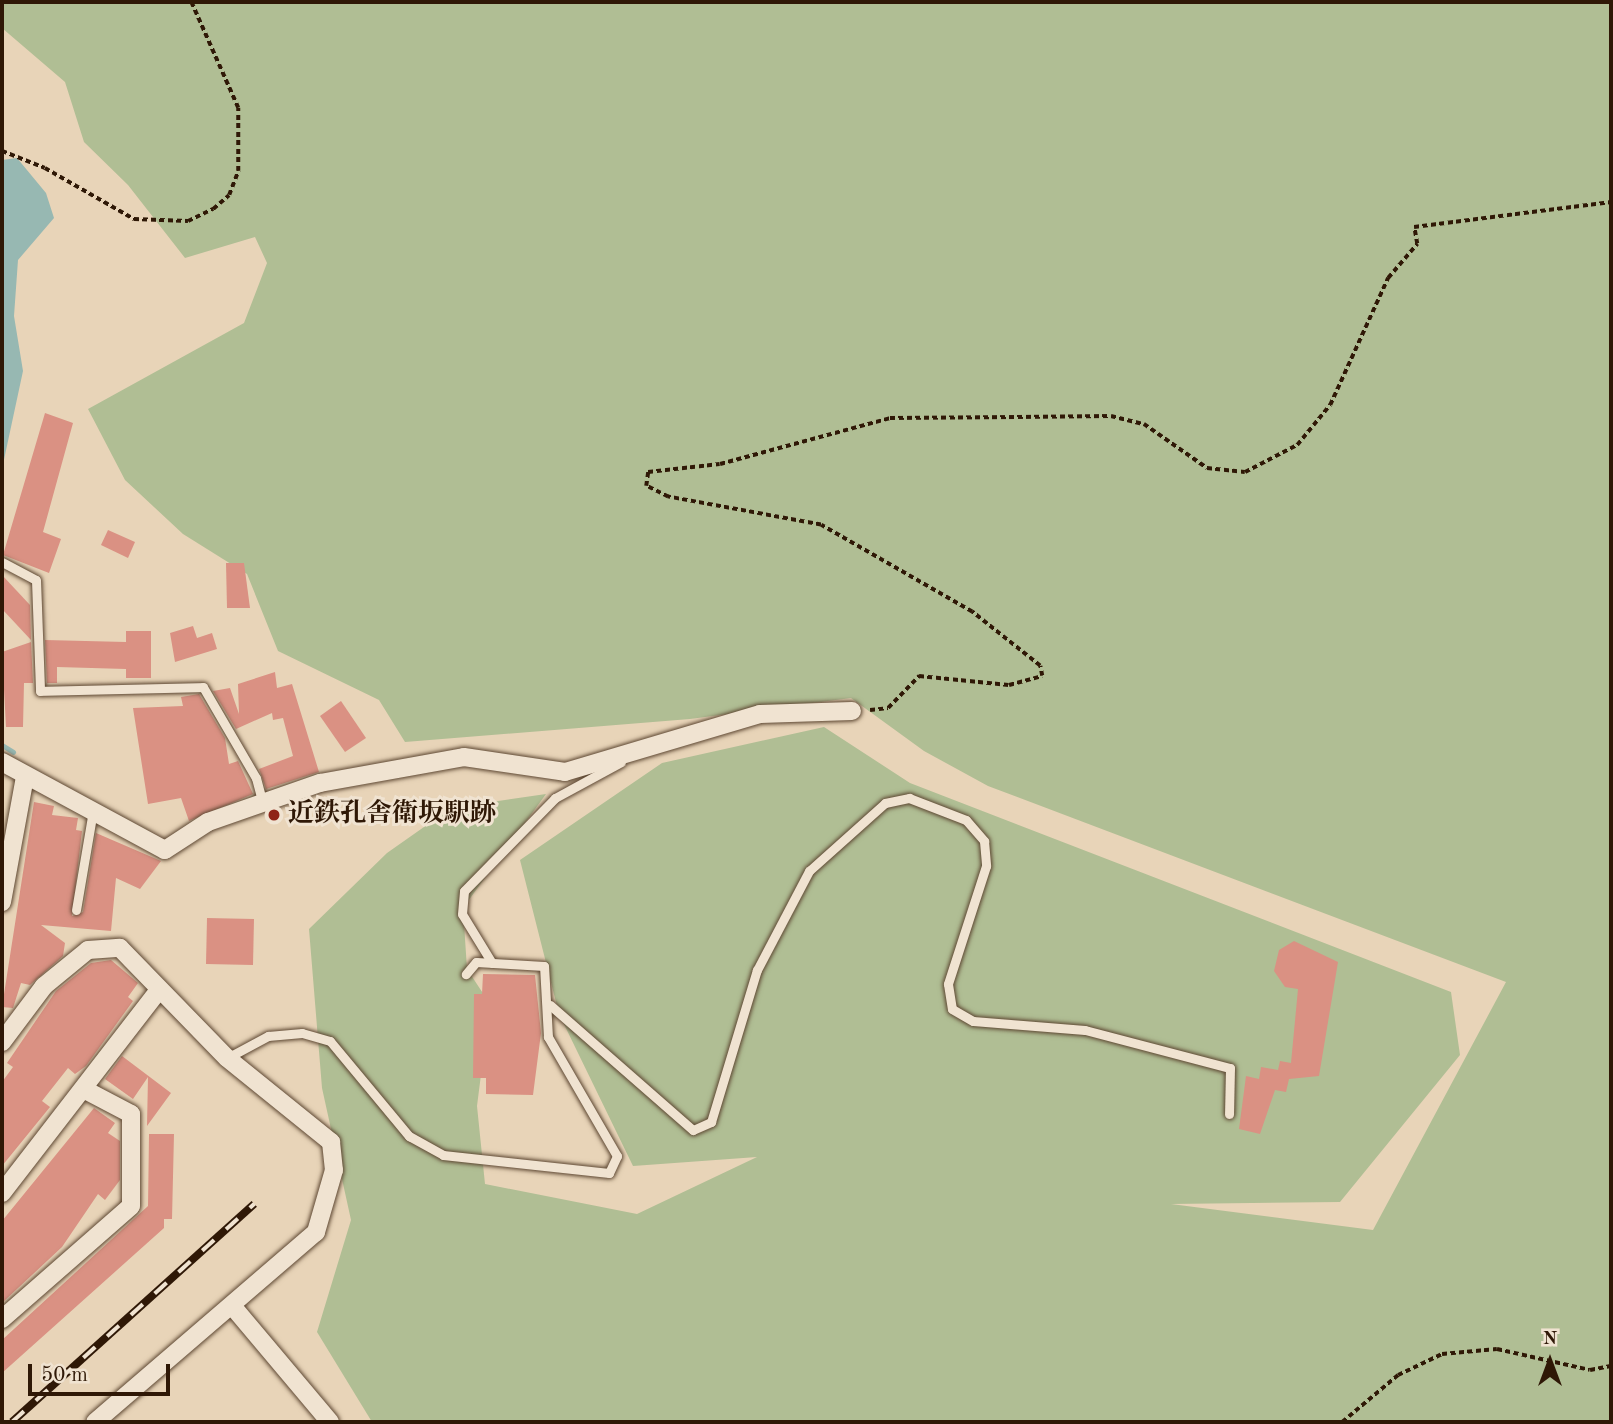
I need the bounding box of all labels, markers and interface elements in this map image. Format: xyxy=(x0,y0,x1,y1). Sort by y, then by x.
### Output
place label: 近鉄孔舎衛坂駅跡 xyxy=(288,799,496,831)
marker: 近鉄孔舎衛坂駅跡 xyxy=(266,807,282,823)
north arrow xyxy=(1515,1326,1585,1396)
text: N xyxy=(1543,1330,1557,1349)
scale bar xyxy=(32,1350,173,1394)
text: 50 m xyxy=(41,1365,88,1386)

